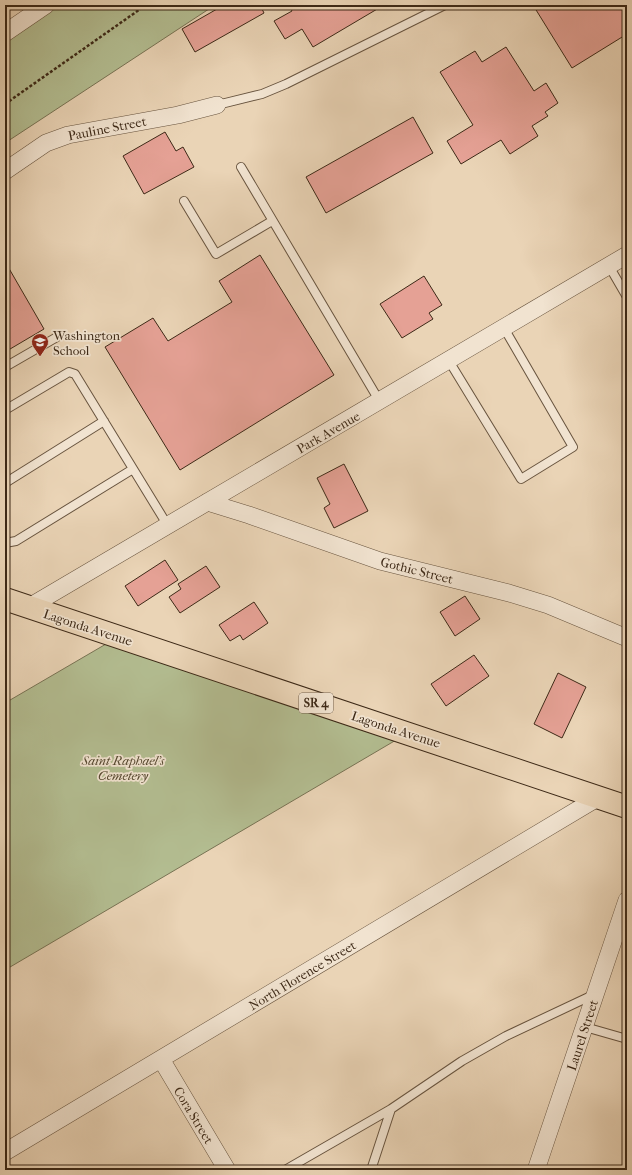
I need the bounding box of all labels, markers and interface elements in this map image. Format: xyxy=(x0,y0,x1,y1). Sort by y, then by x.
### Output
street label: Pauline Street xyxy=(67,113,148,143)
place label: Washington School xyxy=(52,328,121,358)
school or university icon: Washington School xyxy=(30,332,50,357)
street label: Park Avenue xyxy=(294,408,363,457)
street label: Gothic Street xyxy=(379,554,455,587)
street label: Lagonda Avenue xyxy=(41,606,135,649)
road number: SR 4 xyxy=(299,693,333,713)
street label: Lagonda Avenue xyxy=(349,708,443,751)
park label: Saint Raphael's Cemetery xyxy=(81,753,165,783)
street label: North Florence Street xyxy=(246,937,359,1013)
street label: Laurel Street xyxy=(564,997,601,1073)
street label: Cora Street xyxy=(171,1084,217,1147)

